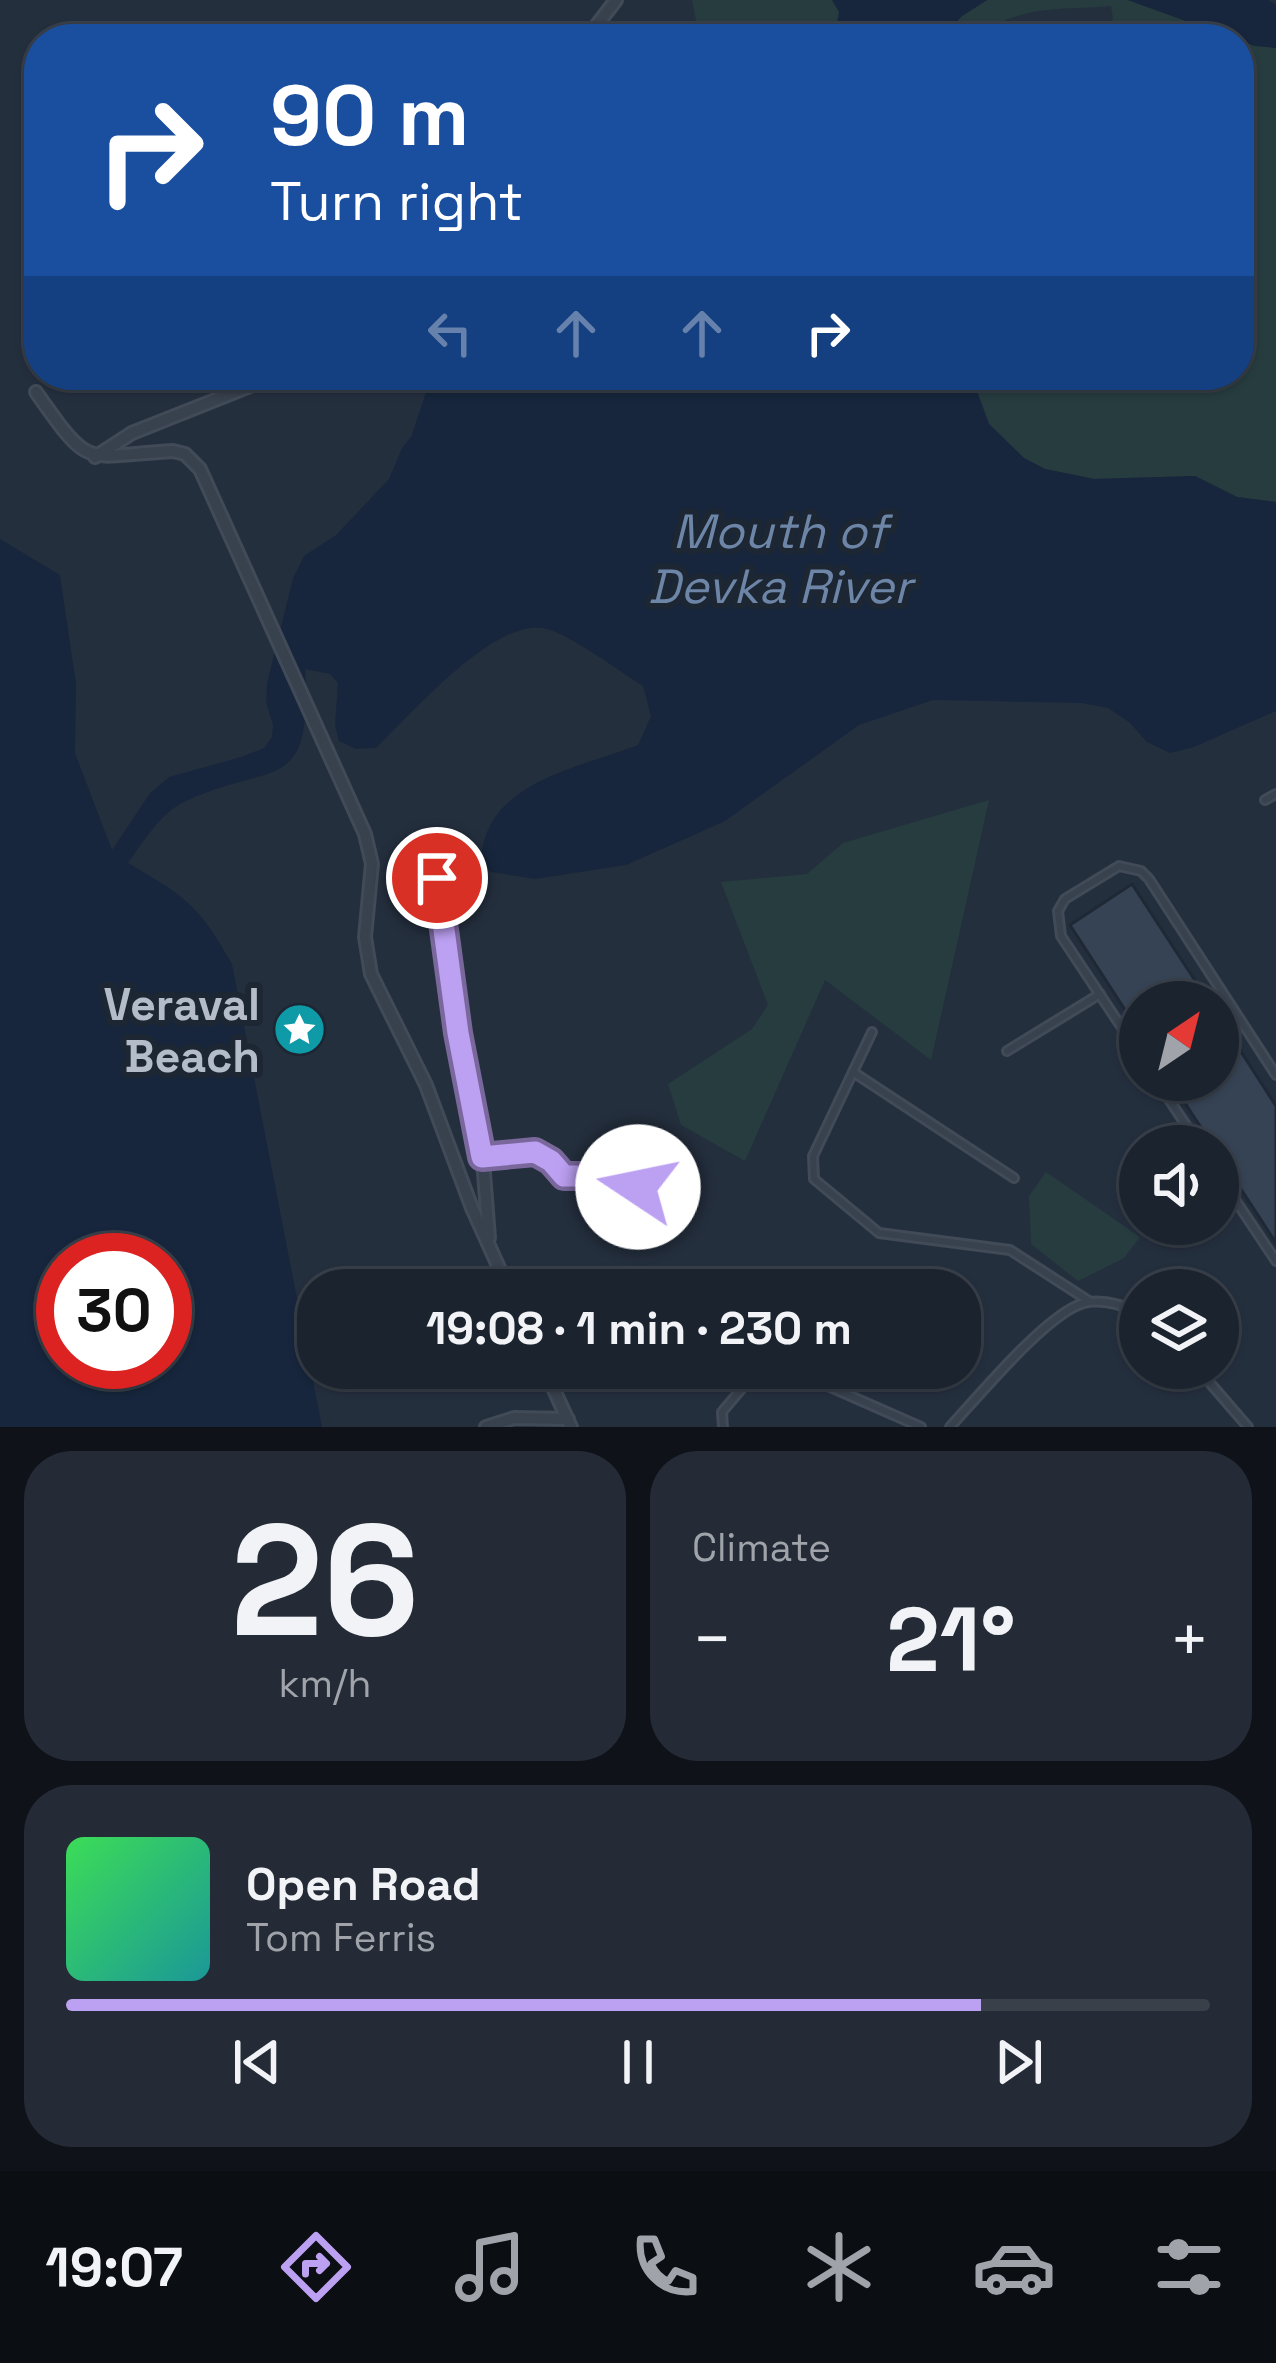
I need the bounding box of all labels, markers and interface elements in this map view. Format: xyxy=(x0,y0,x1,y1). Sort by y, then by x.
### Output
text: 90 m xyxy=(270,62,469,170)
icon: right xyxy=(72,72,228,228)
text: Turn right xyxy=(270,167,523,236)
icon: left xyxy=(417,300,483,366)
icon: ahead xyxy=(543,300,609,366)
icon: ahead xyxy=(669,300,735,366)
icon: right xyxy=(795,300,861,366)
water label: Mouth of Devka River xyxy=(648,501,917,617)
pin xyxy=(386,827,488,929)
icon: arrive xyxy=(404,845,470,911)
place label: Veraval Beach xyxy=(103,976,260,1085)
north arrow xyxy=(1119,981,1239,1101)
map controls xyxy=(1119,981,1239,1389)
place icon: Veraval Beach xyxy=(271,1002,327,1058)
position arrow xyxy=(575,1124,701,1250)
button: sound xyxy=(1119,1125,1239,1245)
speed limit sign: 30 xyxy=(36,1233,192,1389)
button: layers xyxy=(1119,1269,1239,1389)
text: 19:08 · 1 min · 230 m xyxy=(426,1300,852,1357)
text: 26 xyxy=(230,1481,420,1681)
text: Climate xyxy=(692,1523,831,1572)
text: 21° xyxy=(886,1582,1016,1697)
text: − xyxy=(692,1597,733,1681)
text: + xyxy=(1169,1597,1210,1681)
text: km/h xyxy=(279,1659,371,1708)
text: Open Road xyxy=(246,1856,481,1913)
text: Tom Ferris xyxy=(246,1913,436,1962)
icon: previous xyxy=(224,2029,290,2095)
icon: pause xyxy=(605,2029,671,2095)
icon: next xyxy=(986,2029,1052,2095)
icon: directions xyxy=(274,2225,358,2309)
icon: music xyxy=(448,2225,532,2309)
icon: phone xyxy=(623,2225,707,2309)
icon: climate xyxy=(797,2225,881,2309)
icon: car xyxy=(972,2225,1056,2309)
icon: filters xyxy=(1147,2225,1231,2309)
text: 19:07 xyxy=(45,2233,183,2302)

